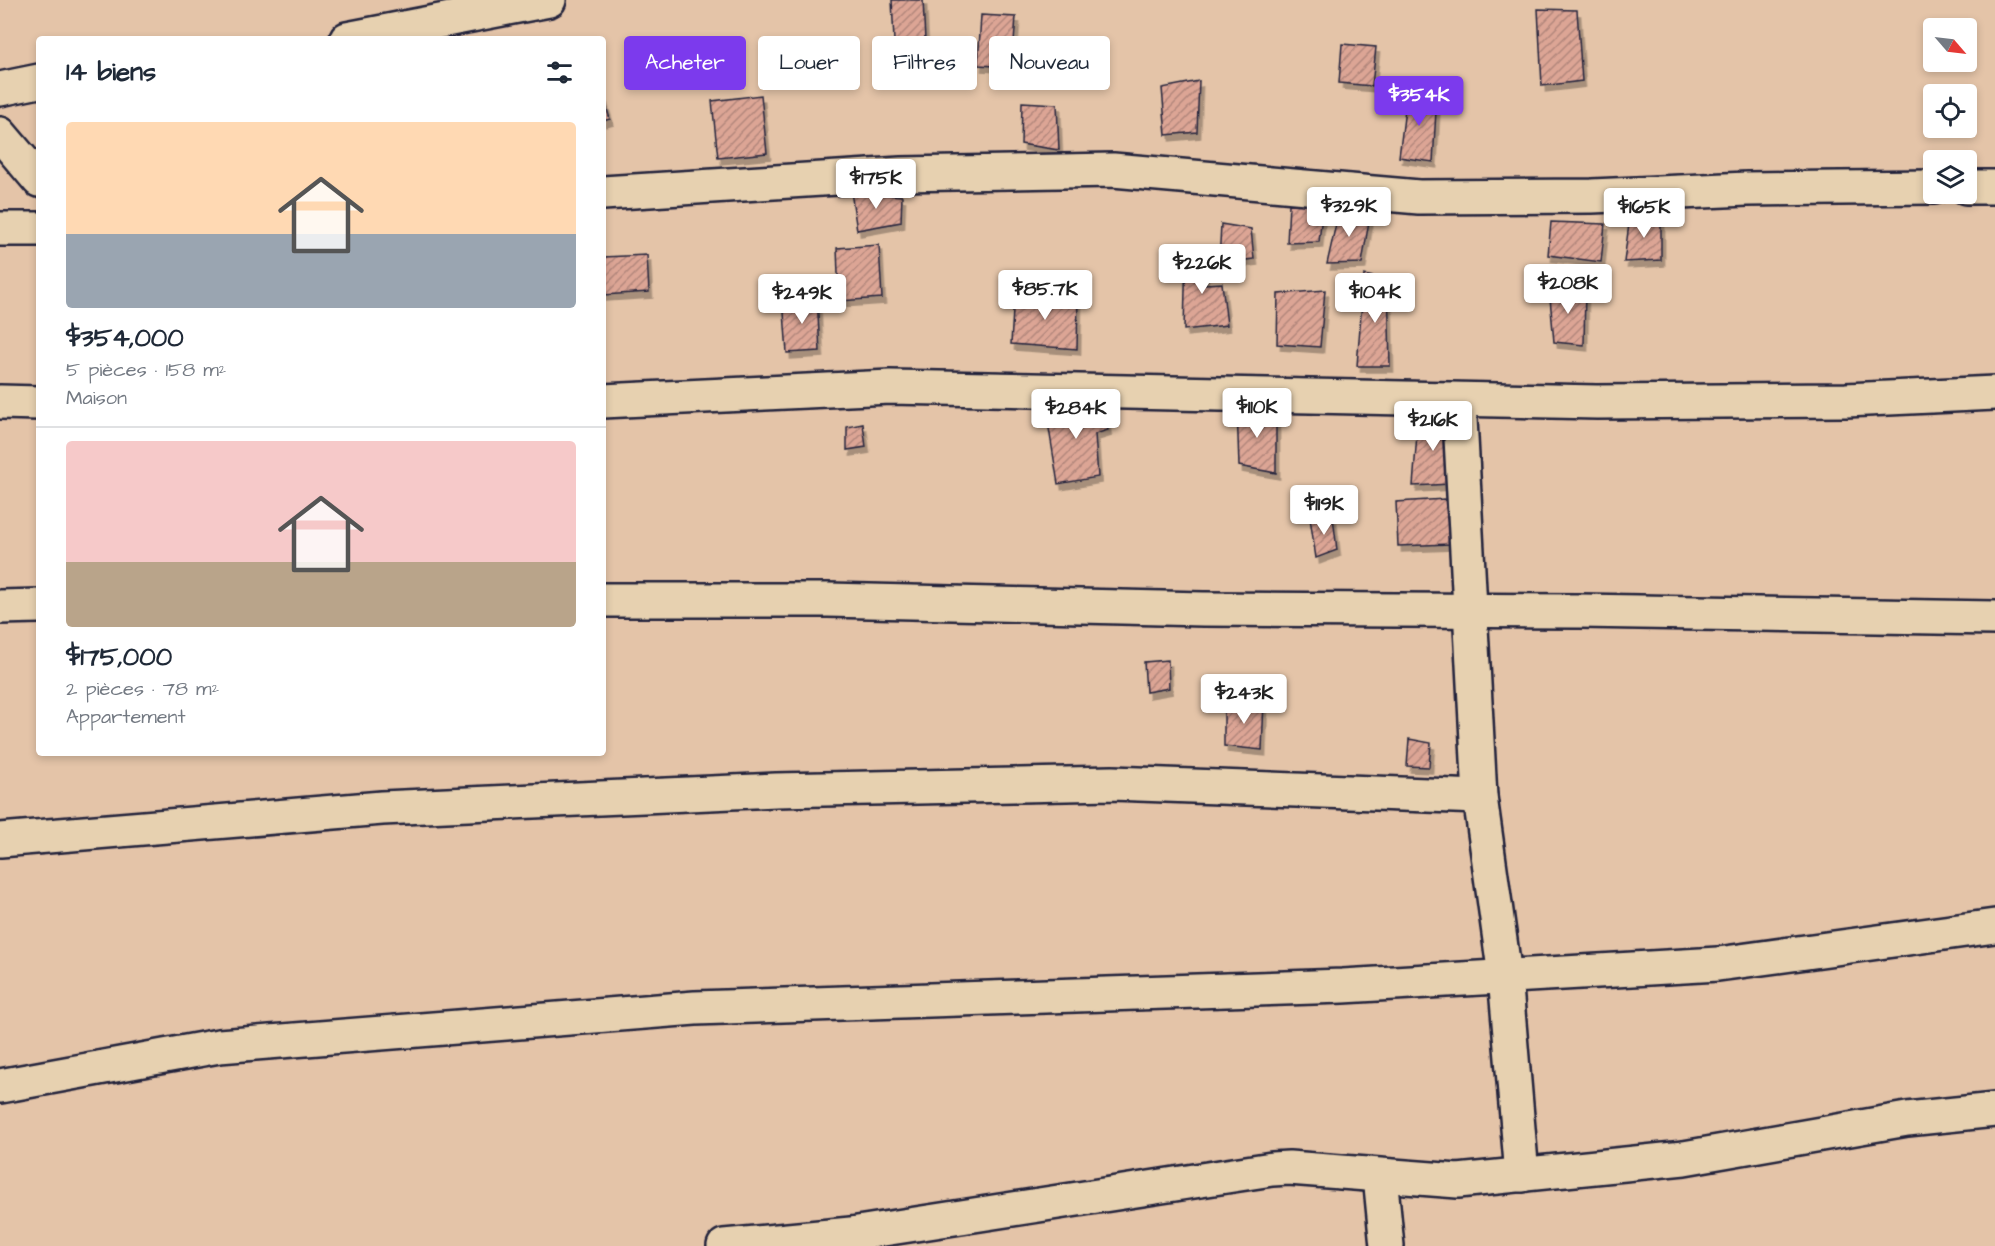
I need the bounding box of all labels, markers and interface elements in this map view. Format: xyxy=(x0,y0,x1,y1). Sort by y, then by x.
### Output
north arrow xyxy=(1923,18,1977,72)
map controls xyxy=(1923,18,1977,204)
chip: Acheter xyxy=(624,36,746,90)
chip: Louer xyxy=(758,36,860,90)
chip: Filtres xyxy=(872,36,977,90)
chip: Nouveau xyxy=(989,36,1110,90)
text: 14 biens xyxy=(66,54,156,90)
icon: filters xyxy=(543,56,576,89)
pin: $354K xyxy=(1377,76,1461,127)
text: $354K xyxy=(1388,81,1450,109)
button: locate xyxy=(1923,84,1977,138)
button: layers xyxy=(1923,150,1977,204)
pin: $175K xyxy=(834,159,918,210)
icon: home xyxy=(267,161,375,269)
text: $175K xyxy=(850,164,902,192)
pin: $329K xyxy=(1307,187,1391,238)
pin: $165K xyxy=(1602,188,1686,239)
text: $329K xyxy=(1321,192,1377,220)
text: $165K xyxy=(1618,193,1670,221)
pin: $226K xyxy=(1160,244,1244,295)
text: $226K xyxy=(1173,249,1231,277)
pin: $208K xyxy=(1526,264,1610,315)
text: $208K xyxy=(1538,269,1598,297)
pin: $85.7K xyxy=(996,270,1094,321)
pin: $104K xyxy=(1333,273,1417,324)
pin: $249K xyxy=(760,274,844,325)
text: $85.7K xyxy=(1012,275,1078,303)
text: $104K xyxy=(1349,278,1401,306)
text: $249K xyxy=(772,279,832,307)
text: $354,000 xyxy=(66,320,184,356)
text: 5 pièces · 158 m² xyxy=(66,356,226,384)
text: Maison xyxy=(66,384,127,412)
pin: $110K xyxy=(1215,388,1299,439)
pin: $284K xyxy=(1034,389,1118,440)
text: $110K xyxy=(1237,393,1277,421)
text: $284K xyxy=(1045,394,1107,422)
pin: $216K xyxy=(1391,401,1475,452)
text: $216K xyxy=(1408,406,1458,434)
icon: home xyxy=(267,480,375,588)
pin: $119K xyxy=(1282,485,1366,536)
text: $119K xyxy=(1304,490,1344,518)
text: $175,000 xyxy=(66,639,172,675)
pin: $243K xyxy=(1202,674,1286,725)
text: 2 pièces · 78 m² xyxy=(66,675,219,703)
text: $243K xyxy=(1215,679,1273,707)
text: Appartement xyxy=(66,703,186,731)

